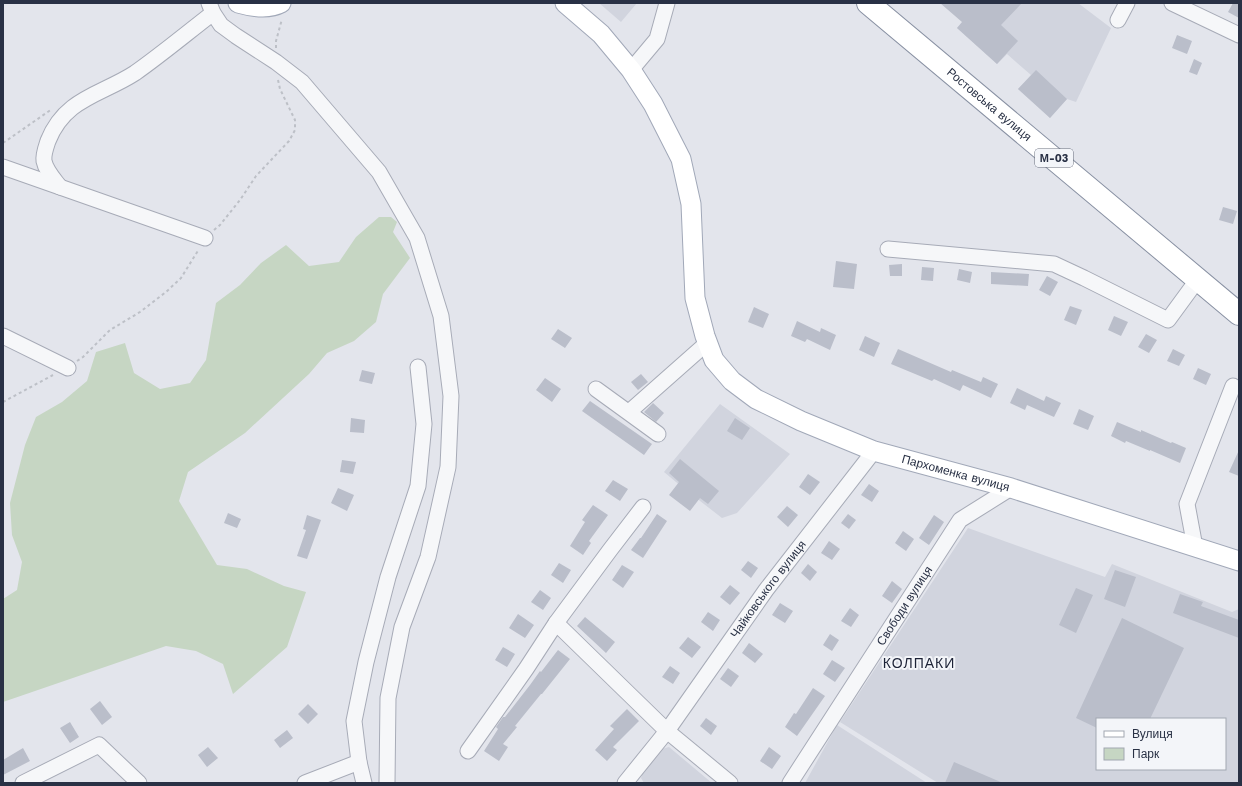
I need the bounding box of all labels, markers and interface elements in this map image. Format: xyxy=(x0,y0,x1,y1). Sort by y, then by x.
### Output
street label: Ростовська вулиця xyxy=(944,65,1034,144)
road number: М-03 xyxy=(1035,149,1073,167)
street label: Пархоменка вулиця xyxy=(900,452,1011,494)
street label: Чайковського вулиця xyxy=(727,538,809,641)
street label: Свободи вулиця xyxy=(874,563,935,648)
district label: КОЛПАКИ xyxy=(883,655,955,671)
legend xyxy=(1096,718,1226,770)
text: Вулиця xyxy=(1132,727,1173,741)
text: Парк xyxy=(1132,747,1160,761)

